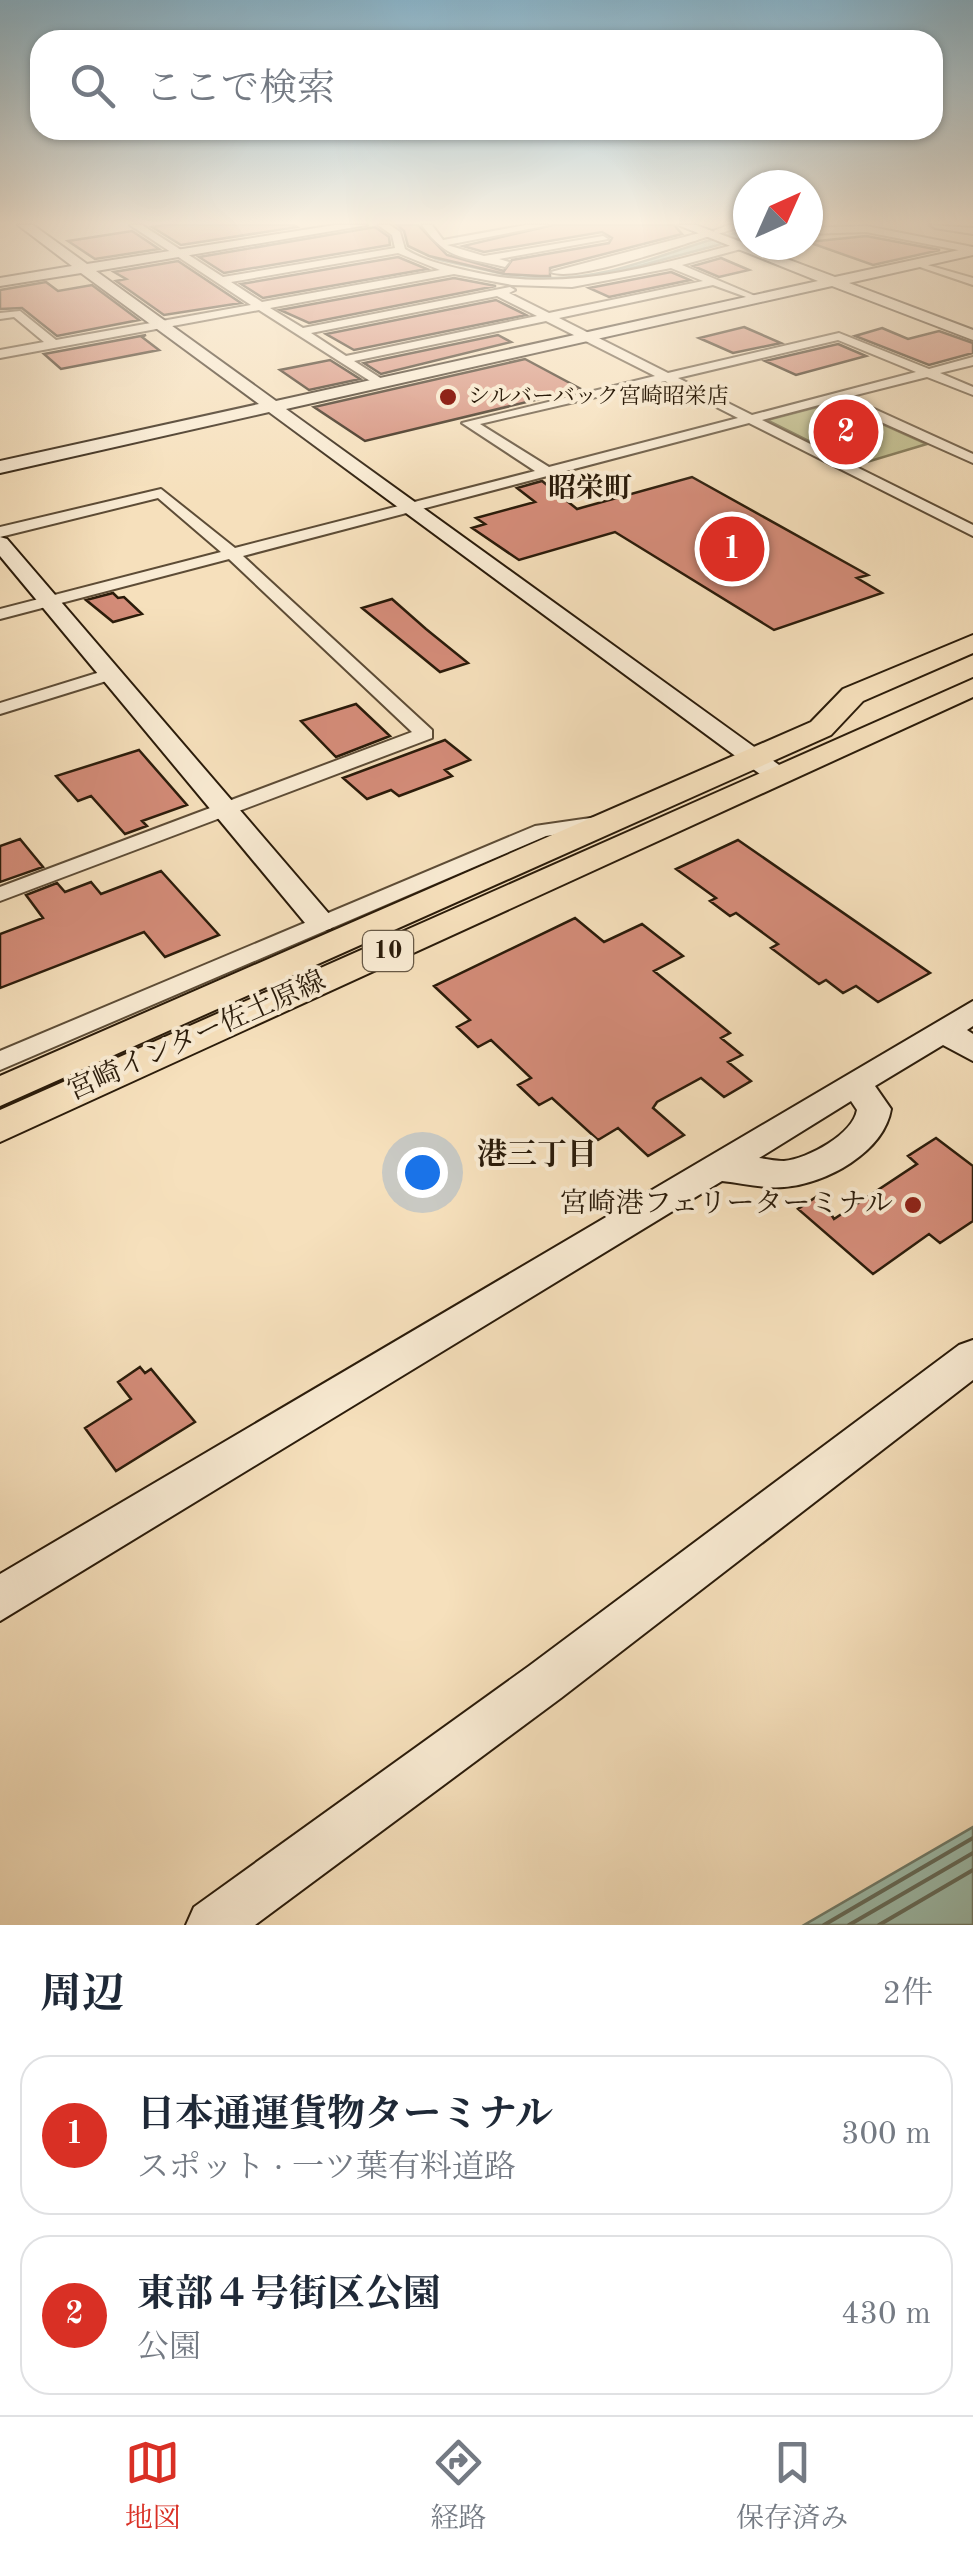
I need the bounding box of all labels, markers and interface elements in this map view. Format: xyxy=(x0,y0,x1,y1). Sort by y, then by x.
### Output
search box xyxy=(30,30,943,140)
icon: search xyxy=(65,58,120,113)
text: ここで検索 xyxy=(145,71,335,109)
north arrow xyxy=(733,170,823,260)
place label: シルバーバック宮崎昭栄店 xyxy=(468,384,729,408)
marker: シルバーバック宮崎昭栄店 xyxy=(437,386,459,408)
pin: 2 xyxy=(814,394,878,470)
district label: 昭栄町 xyxy=(548,473,632,504)
pin: 1 xyxy=(700,512,764,586)
road number: 10 xyxy=(363,931,413,971)
street label: 宮崎インター佐土原線 xyxy=(63,965,330,1107)
district label: 港三丁目 xyxy=(477,1138,597,1171)
your location xyxy=(397,1147,448,1198)
place label: 宮崎港フェリーターミナル xyxy=(560,1188,893,1219)
marker: 宮崎港フェリーターミナル xyxy=(902,1194,924,1216)
text: 周辺 xyxy=(40,1975,124,2017)
text: 2件 xyxy=(882,1979,933,2011)
text: 日本通運貨物ターミナル xyxy=(137,2097,553,2135)
text: 1 xyxy=(65,2119,84,2151)
text: 300 m xyxy=(841,2119,931,2151)
text: スポット · 一ツ葉有料道路 xyxy=(137,2153,516,2185)
text: 東部４号街区公園 xyxy=(137,2277,441,2315)
text: 2 xyxy=(65,2299,84,2331)
text: 430 m xyxy=(841,2299,931,2331)
text: 公園 xyxy=(137,2333,201,2365)
tab: 地図 xyxy=(125,2435,181,2538)
tab: 経路 xyxy=(430,2435,486,2538)
tab: 保存済み xyxy=(736,2435,848,2538)

